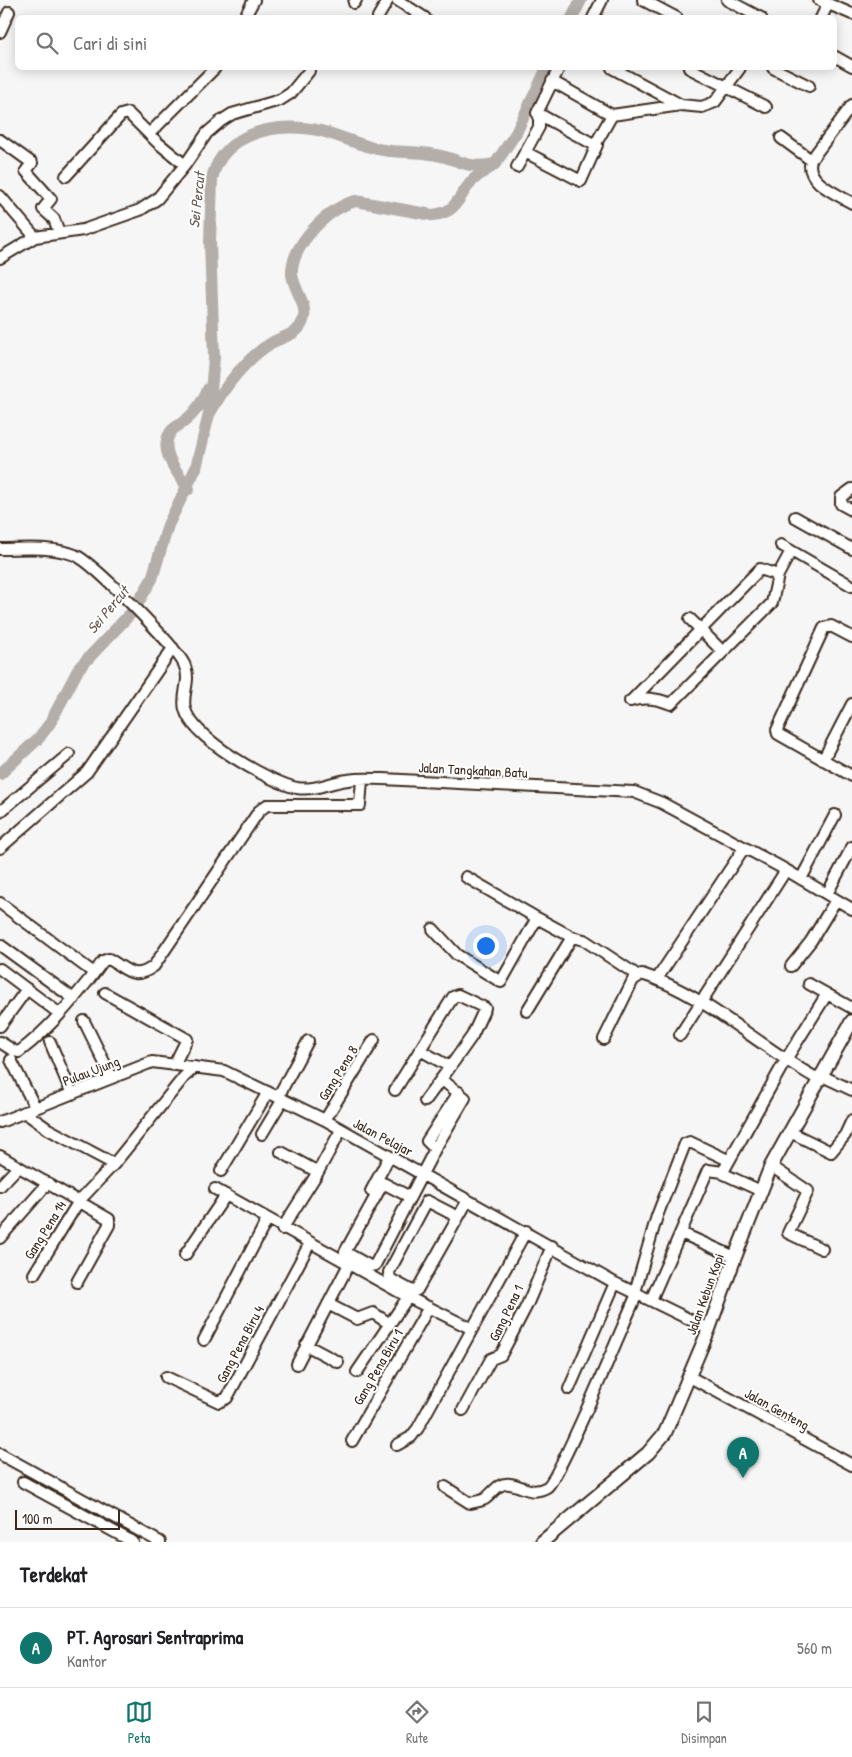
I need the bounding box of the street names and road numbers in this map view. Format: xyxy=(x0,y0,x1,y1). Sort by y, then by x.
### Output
street label: Jalan Tangkahan Batu xyxy=(418,757,528,783)
street label: Gang Pena 8 xyxy=(313,1042,363,1104)
street label: Pulau Ujung xyxy=(60,1051,122,1091)
street label: Jalan Pelajar xyxy=(350,1113,417,1161)
street label: Gang Pena 14 xyxy=(19,1197,71,1263)
street label: Jalan Kebun Kopi xyxy=(681,1250,729,1338)
street label: Gang Pena 1 xyxy=(484,1281,528,1345)
street label: Gang Pena Biru 4 xyxy=(211,1302,269,1386)
street label: Gang Pena Biru 1 xyxy=(348,1325,408,1409)
street label: Jalan Genteng xyxy=(741,1383,813,1435)

